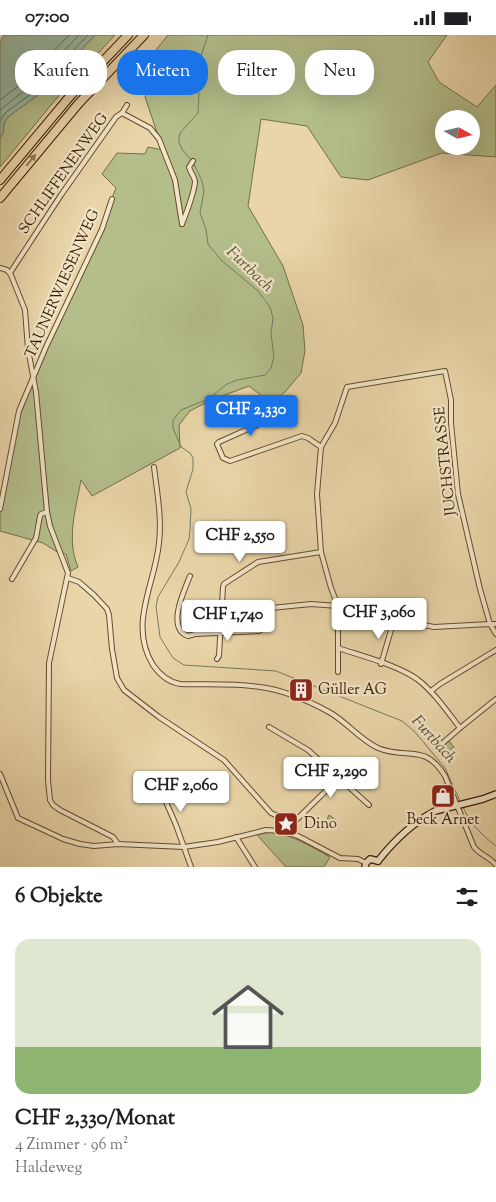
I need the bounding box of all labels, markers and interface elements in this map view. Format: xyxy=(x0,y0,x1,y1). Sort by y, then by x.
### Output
text: 07:00 xyxy=(25,4,69,31)
chip: Kaufen xyxy=(15,50,107,95)
chip: Mieten xyxy=(117,50,208,95)
chip: Filter xyxy=(218,50,295,95)
chip: Neu xyxy=(305,50,374,95)
street label: SCHLIFFENENWEG xyxy=(14,109,114,239)
north arrow xyxy=(435,110,480,155)
map controls xyxy=(435,110,480,155)
one-way arrow xyxy=(25,154,36,167)
street label: TAUNERWIESENWEG xyxy=(21,206,105,362)
water label: Furtbach xyxy=(220,242,278,299)
pin: CHF 2,330 xyxy=(194,395,308,437)
text: CHF 2,330 xyxy=(216,399,286,422)
street label: JUCHSTRASSE xyxy=(430,405,462,518)
pin: CHF 2,550 xyxy=(183,521,297,563)
text: CHF 2,550 xyxy=(205,525,275,548)
pin: CHF 3,060 xyxy=(322,597,436,640)
pin: CHF 1,740 xyxy=(171,599,285,642)
text: CHF 3,060 xyxy=(343,602,415,625)
text: CHF 1,740 xyxy=(193,604,263,627)
building icon: Güller AG xyxy=(288,677,314,703)
place label: Güller AG xyxy=(318,680,387,701)
water label: Furtbach xyxy=(405,711,461,769)
pin: CHF 2,290 xyxy=(274,757,388,799)
text: CHF 2,290 xyxy=(294,761,368,784)
pin: CHF 2,060 xyxy=(124,771,238,813)
text: CHF 2,060 xyxy=(144,775,218,798)
shop icon: Beck Arnet xyxy=(430,783,456,809)
place label: Beck Arnet xyxy=(407,810,479,831)
place icon: Dino xyxy=(273,811,299,837)
place label: Dino xyxy=(304,814,337,835)
text: 6 Objekte xyxy=(15,882,103,912)
icon: filters xyxy=(453,883,481,911)
icon: home xyxy=(203,972,293,1062)
text: CHF 2,330/Monat xyxy=(15,1104,175,1134)
text: 4 Zimmer · 96 m² xyxy=(15,1134,128,1157)
text: Haldeweg xyxy=(15,1157,82,1180)

